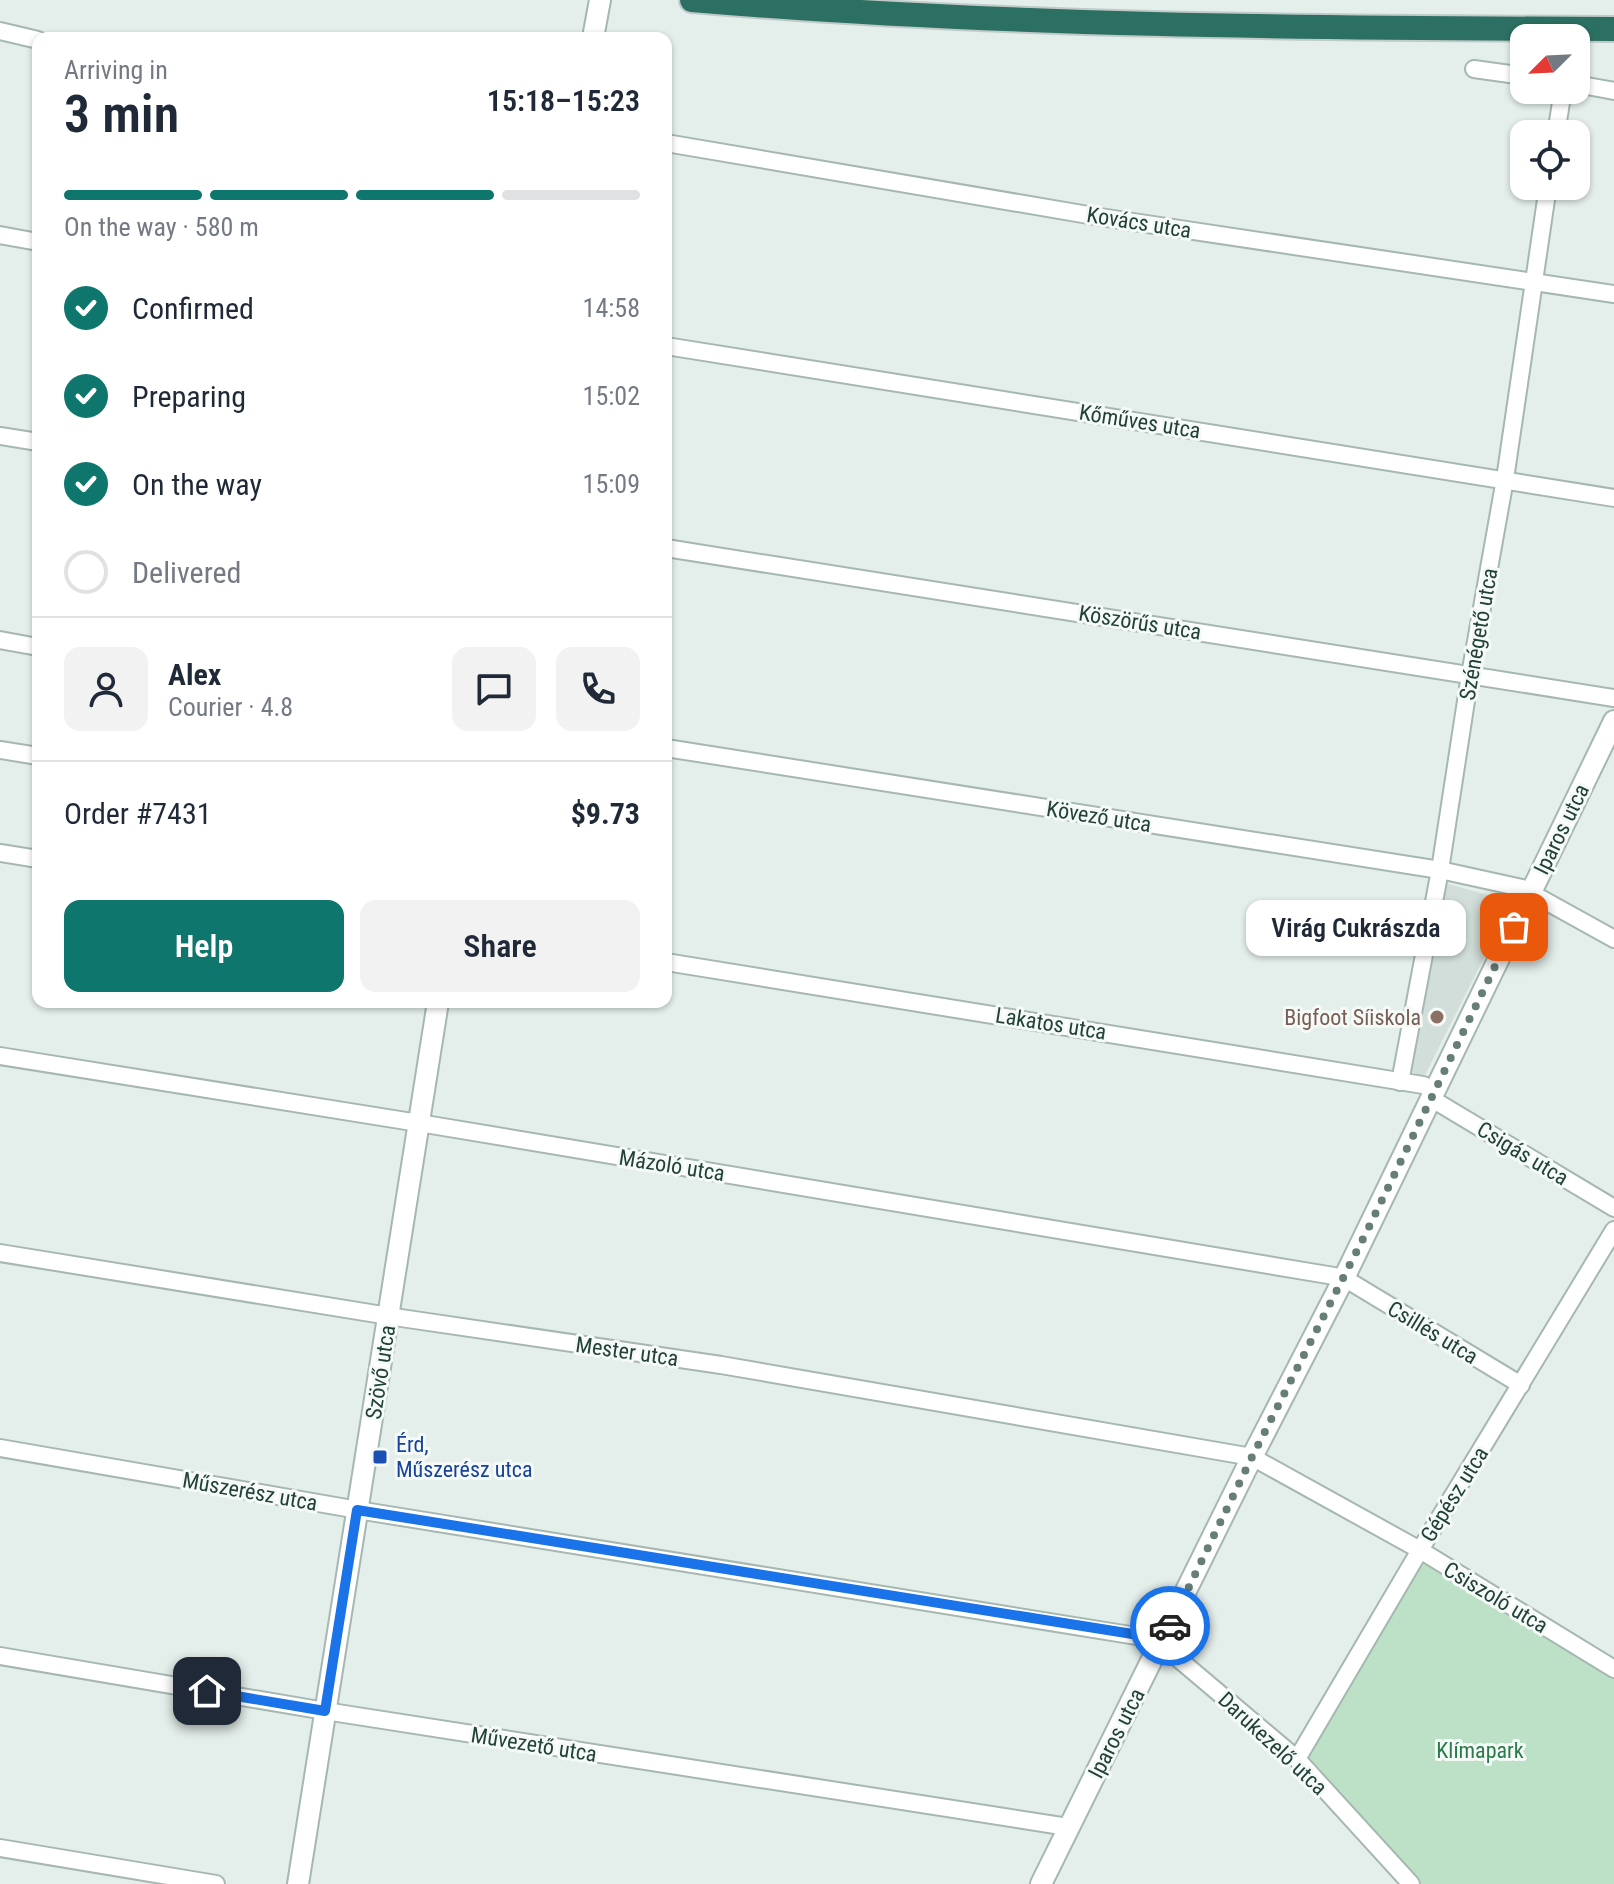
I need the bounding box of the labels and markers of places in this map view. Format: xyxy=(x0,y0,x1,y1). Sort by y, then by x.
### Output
pin xyxy=(1480,893,1548,961)
callout: Virág Cukrászda xyxy=(1246,899,1466,955)
place label: Bigfoot Síiskola xyxy=(1284,1005,1421,1030)
marker: Bigfoot Síiskola xyxy=(1428,1008,1446,1026)
place label: Érd, Műszerész utca xyxy=(396,1432,532,1482)
marker: Érd, Műszerész utca xyxy=(371,1448,389,1466)
pin xyxy=(173,1657,241,1725)

